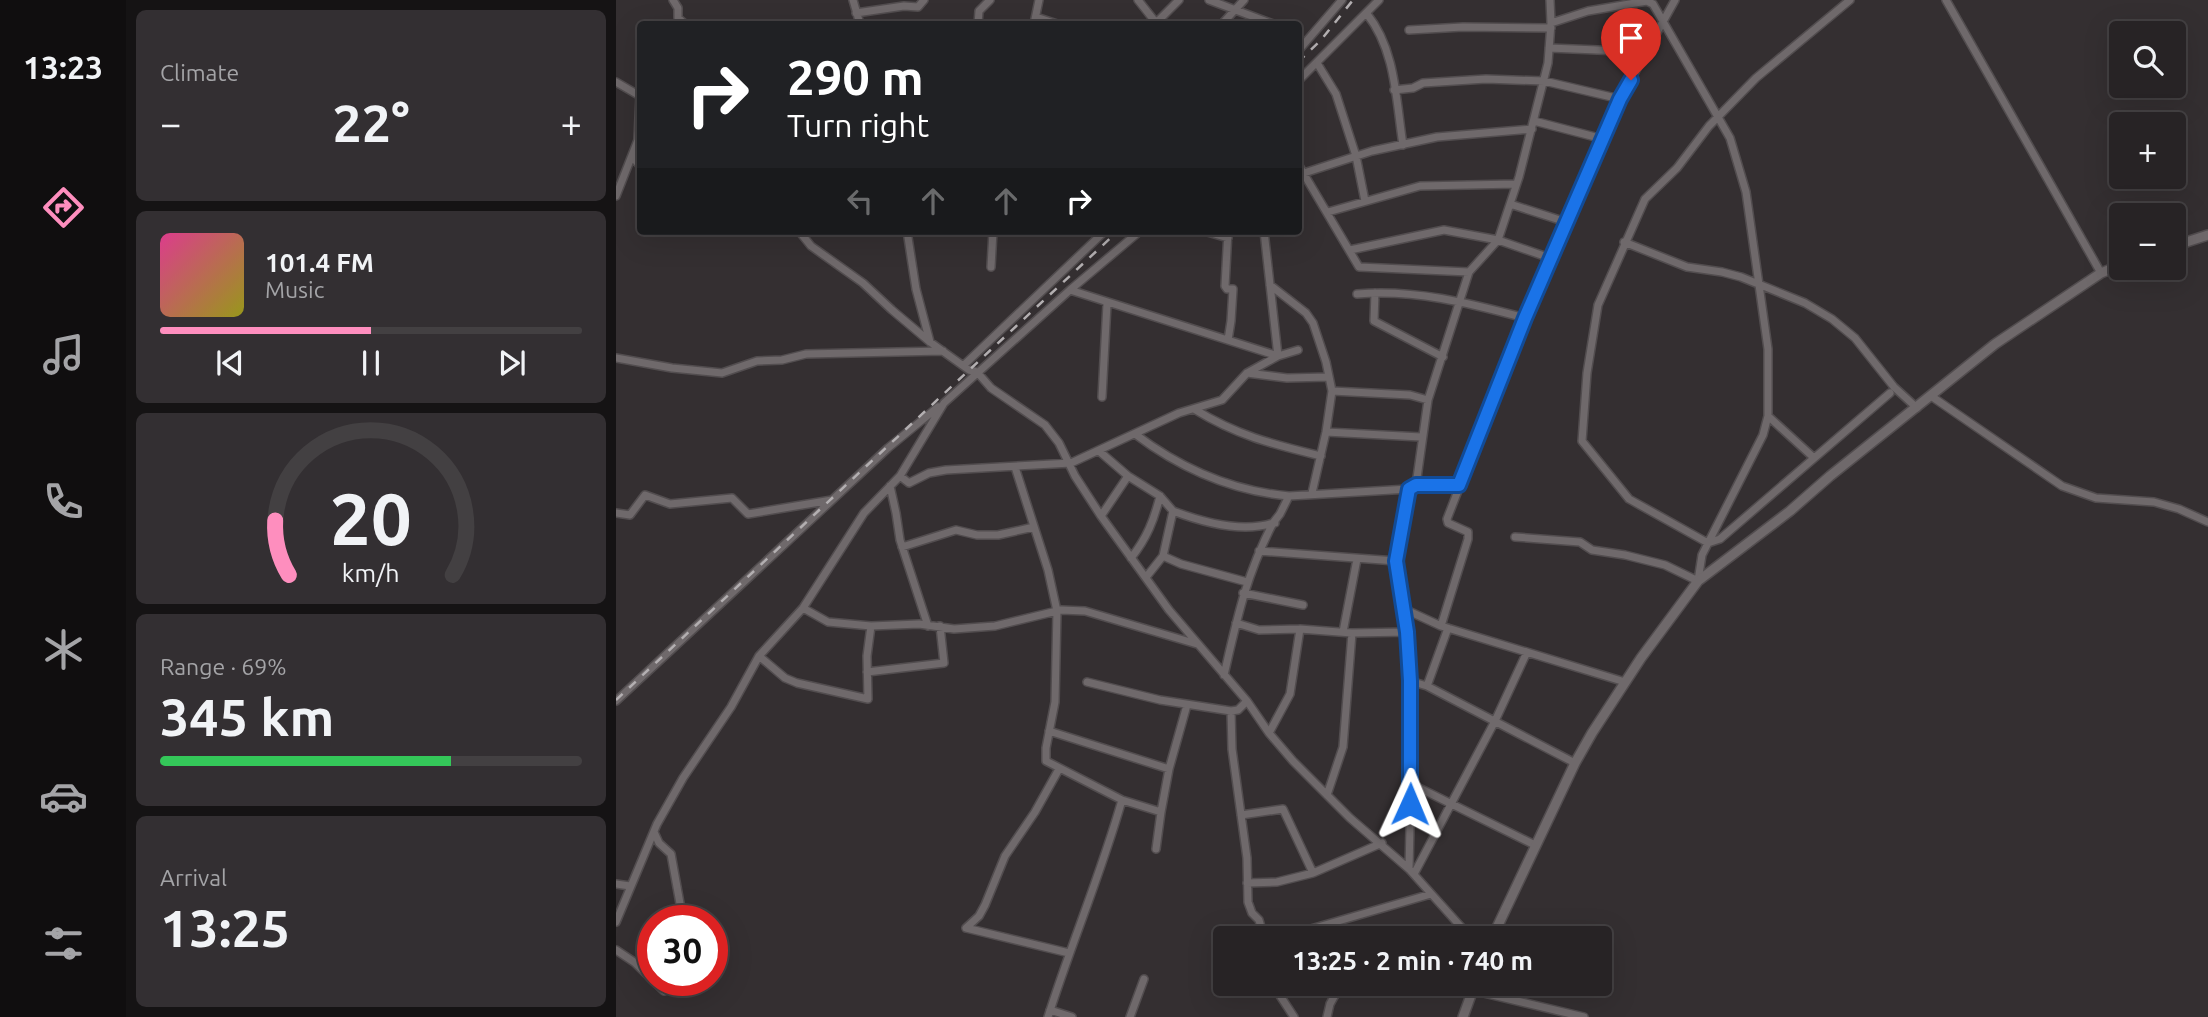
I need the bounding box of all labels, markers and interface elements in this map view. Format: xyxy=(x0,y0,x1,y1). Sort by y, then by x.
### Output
pin xyxy=(1601,8,1661,80)
icon: arrive xyxy=(1612,19,1650,57)
map controls xyxy=(2109,21,2186,280)
button: search xyxy=(2109,21,2186,98)
text: 13:23 xyxy=(23,49,103,85)
icon: right xyxy=(672,49,763,140)
text: 290 m xyxy=(787,49,924,104)
text: Climate xyxy=(160,60,239,85)
text: 22° xyxy=(332,94,410,152)
text: − xyxy=(160,102,181,144)
text: + xyxy=(561,102,582,144)
text: Turn right xyxy=(787,107,929,143)
button: + xyxy=(2109,112,2186,189)
icon: left xyxy=(841,182,879,220)
icon: ahead xyxy=(914,182,952,220)
icon: ahead xyxy=(987,182,1025,220)
icon: right xyxy=(1060,182,1098,220)
icon: directions xyxy=(39,183,88,232)
button: − xyxy=(2109,203,2186,280)
text: 101.4 FM xyxy=(265,248,374,277)
text: Music xyxy=(265,277,324,302)
icon: music xyxy=(39,330,88,379)
icon: previous xyxy=(211,344,249,382)
icon: pause xyxy=(352,344,390,382)
icon: next xyxy=(493,344,531,382)
icon: phone xyxy=(39,477,88,526)
text: 20 xyxy=(330,477,412,559)
text: km/h xyxy=(342,558,400,586)
icon: climate xyxy=(39,625,88,674)
text: Range · 69% xyxy=(160,654,287,679)
text: 345 km xyxy=(160,688,334,746)
position arrow xyxy=(1373,767,1447,841)
icon: car xyxy=(39,772,88,821)
text: Arrival xyxy=(160,865,227,890)
text: 13:25 xyxy=(160,899,290,957)
speed limit sign: 30 xyxy=(637,905,728,996)
icon: filters xyxy=(39,919,88,968)
text: 13:25 · 2 min · 740 m xyxy=(1292,946,1533,975)

